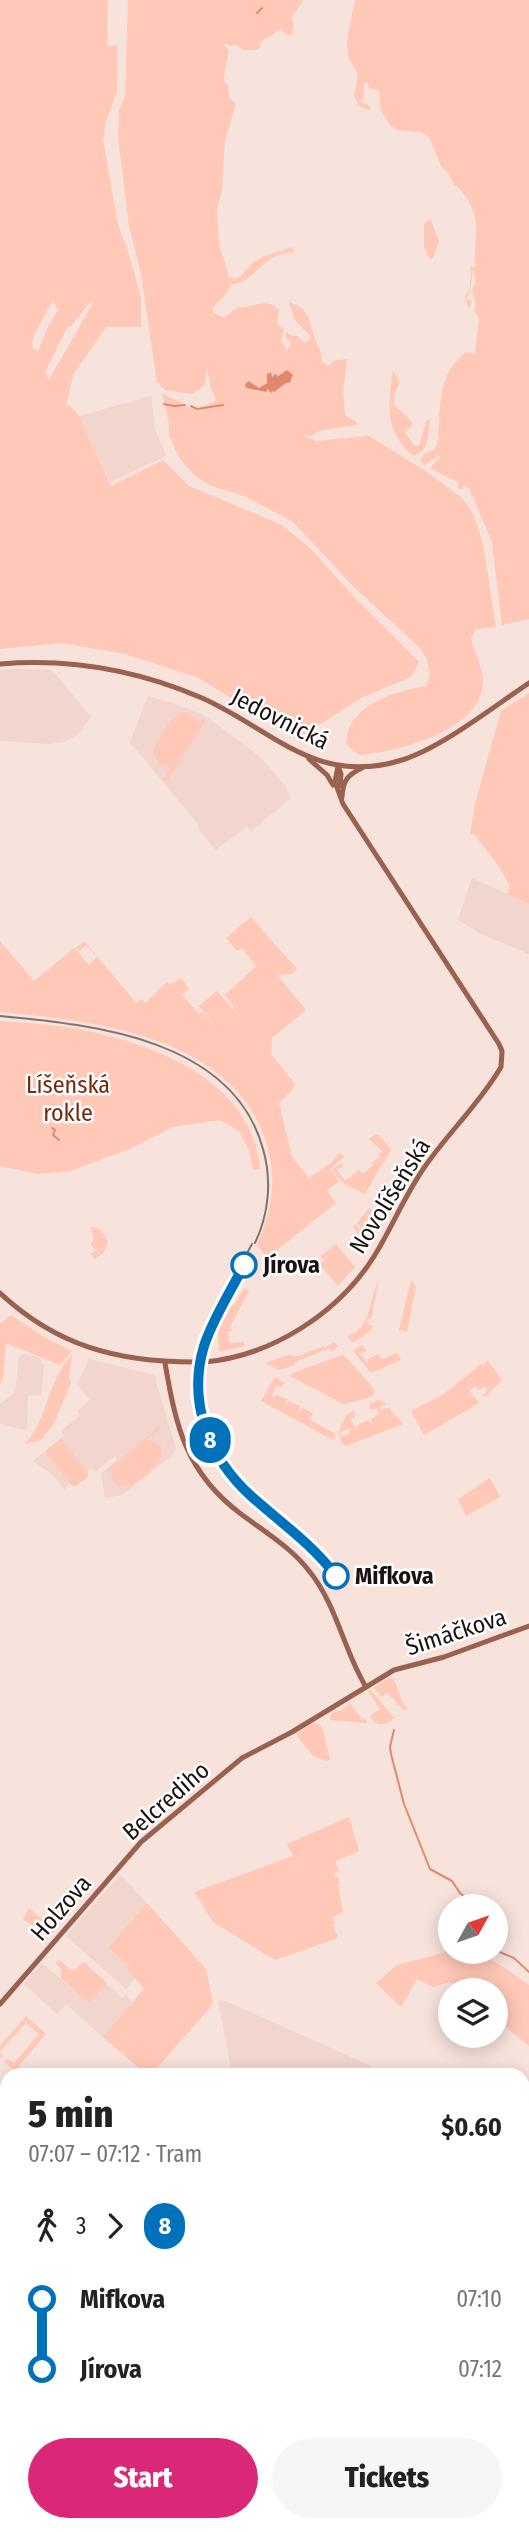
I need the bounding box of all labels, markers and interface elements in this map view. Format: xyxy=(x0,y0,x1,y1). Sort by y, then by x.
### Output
street label: Jedovnická xyxy=(226,682,334,756)
park label: Líšeňská rokle xyxy=(26,1071,110,1127)
street label: Novolíšeňská xyxy=(344,1133,436,1259)
place label: Jírova xyxy=(262,1251,320,1279)
marker: Jírova xyxy=(231,1252,257,1278)
line badge: 8 xyxy=(187,1417,233,1463)
text: 8 xyxy=(204,1426,216,1454)
place label: Mifkova xyxy=(355,1562,434,1590)
marker: Mifkova xyxy=(323,1563,349,1589)
street label: Šimáčkova xyxy=(402,1602,510,1661)
street label: Belcrediho xyxy=(117,1756,215,1846)
street label: Holzova xyxy=(25,1869,97,1947)
north arrow xyxy=(438,1894,508,1964)
map controls xyxy=(438,1894,508,2048)
button: layers xyxy=(438,1978,508,2048)
text: 5 min xyxy=(28,2091,113,2137)
text: $0.60 xyxy=(441,2112,502,2143)
text: 07:07 – 07:12 · Tram xyxy=(28,2140,202,2168)
icon: walk xyxy=(28,2207,66,2245)
icon: forward xyxy=(96,2207,134,2245)
text: 3 xyxy=(76,2212,86,2240)
text: 8 xyxy=(158,2212,171,2240)
text: Mifkova xyxy=(80,2284,165,2315)
text: 07:10 xyxy=(456,2285,502,2313)
text: Jírova xyxy=(80,2354,142,2385)
text: 07:12 xyxy=(458,2355,502,2383)
button: Start xyxy=(28,2438,258,2518)
button: Tickets xyxy=(272,2438,502,2518)

